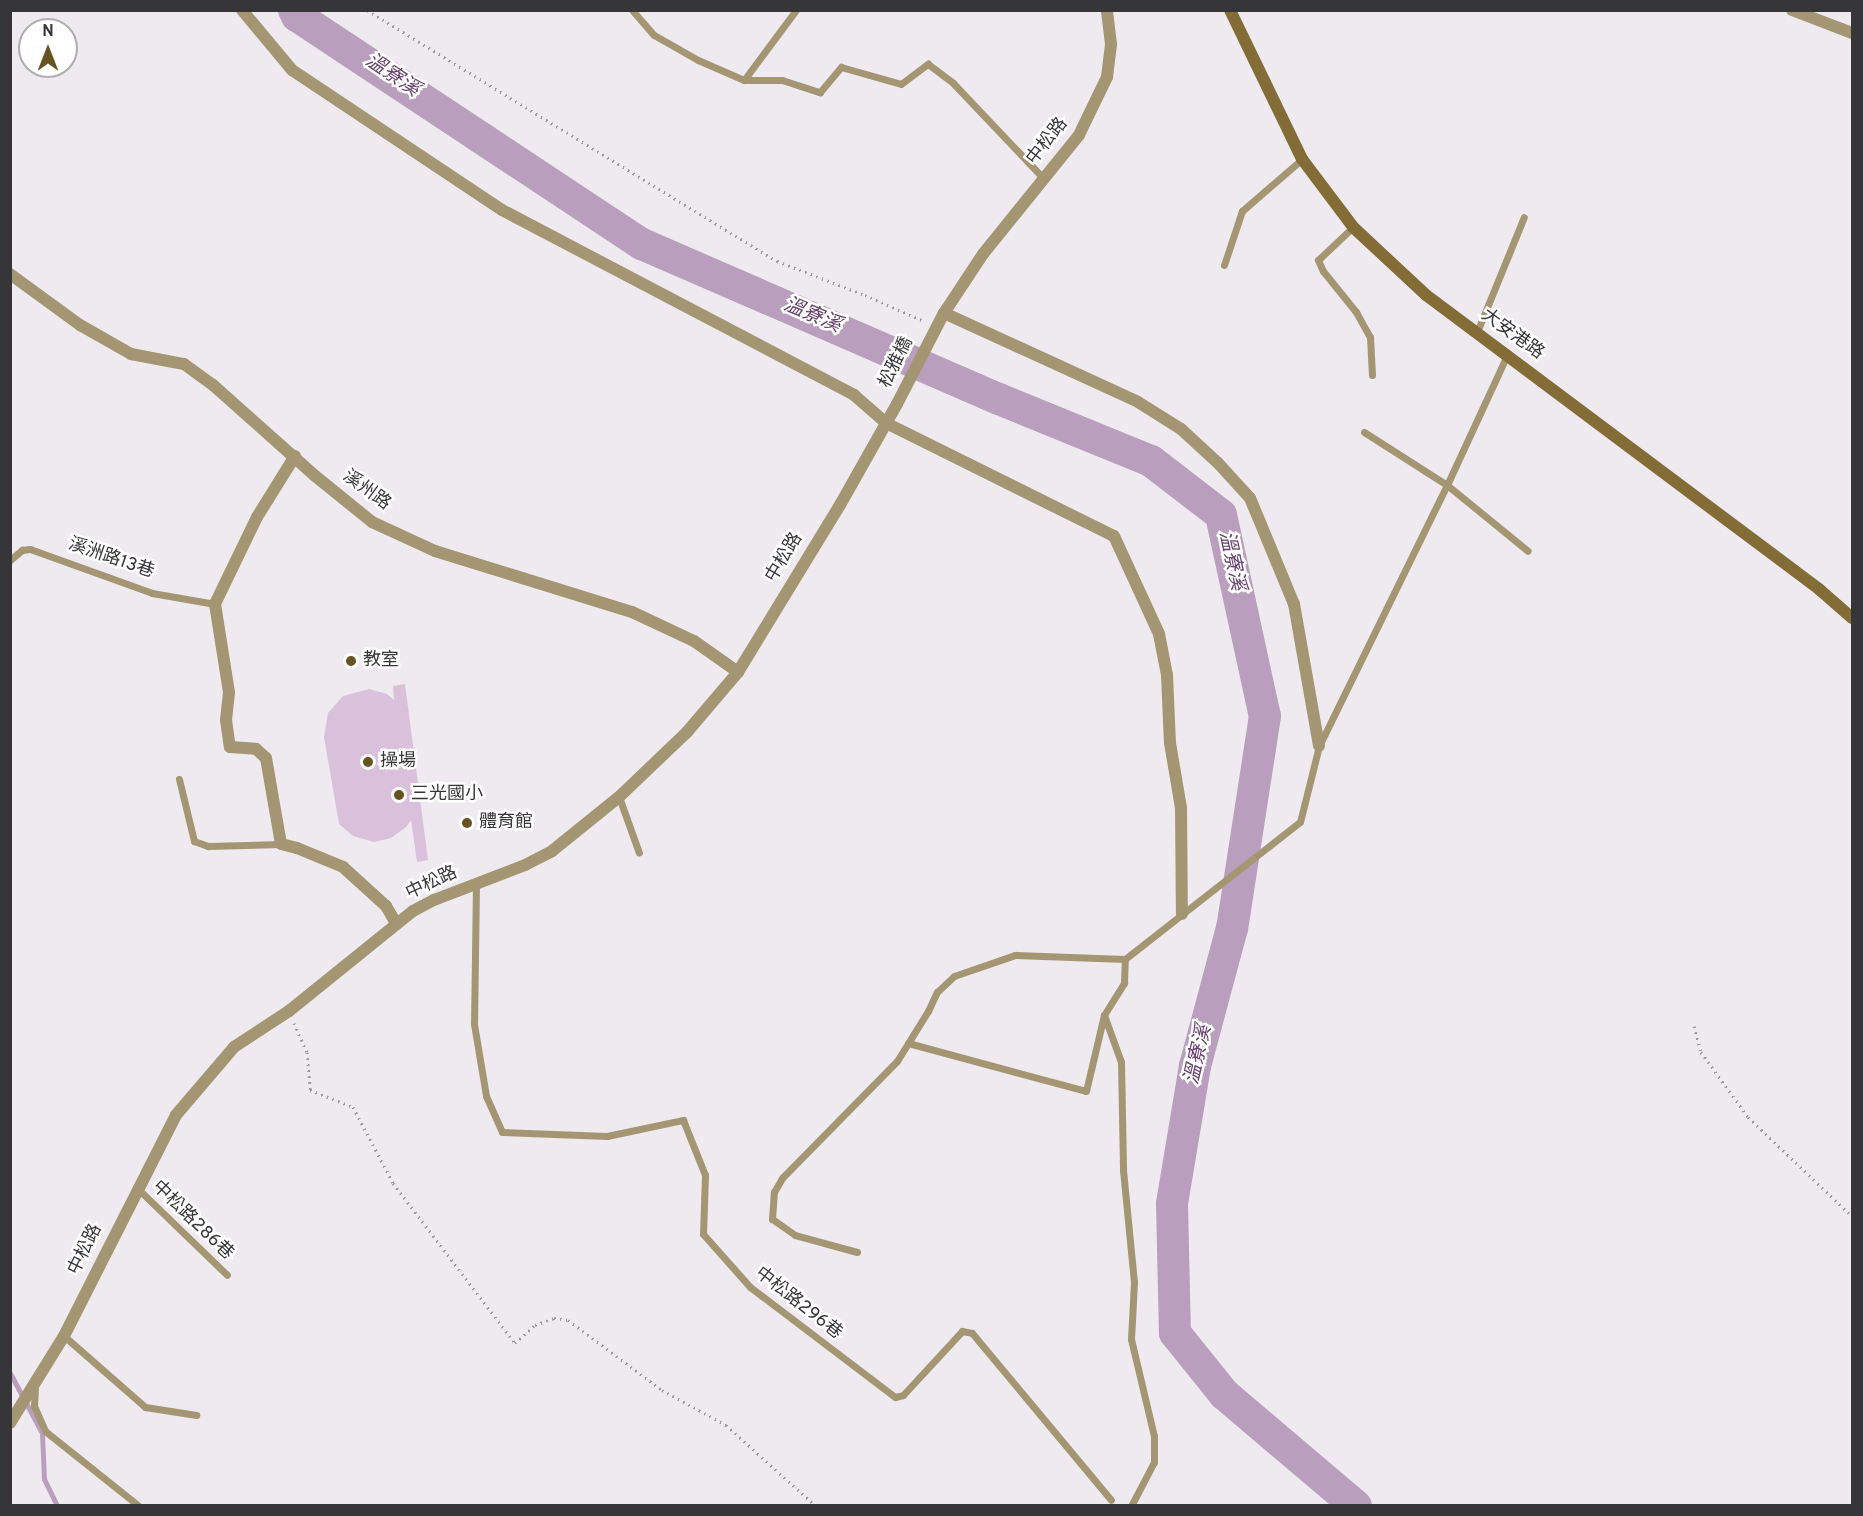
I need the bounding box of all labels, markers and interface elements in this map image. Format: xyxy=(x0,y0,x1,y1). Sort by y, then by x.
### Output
north arrow xyxy=(18,18,78,78)
text: N xyxy=(42,22,54,42)
water label: 溫寮溪 xyxy=(360,49,424,103)
street label: 中松路 xyxy=(1023,114,1073,170)
water label: 溫寮溪 xyxy=(780,293,844,339)
street label: 大安港路 xyxy=(1477,305,1547,365)
street label: 松雅橋 xyxy=(875,334,919,392)
street label: 溪州路 xyxy=(338,466,394,516)
street label: 中松路 xyxy=(762,529,808,587)
water label: 溫寮溪 xyxy=(1213,529,1249,593)
street label: 溪洲路13巷 xyxy=(65,534,157,584)
place label: 教室 xyxy=(363,650,399,672)
marker: 教室 xyxy=(344,654,358,668)
place label: 操場 xyxy=(380,751,416,773)
marker: 操場 xyxy=(361,755,375,769)
place label: 三光國小 xyxy=(411,784,483,806)
marker: 三光國小 xyxy=(392,788,406,802)
place label: 體育館 xyxy=(479,812,533,834)
marker: 體育館 xyxy=(460,816,474,830)
street label: 中松路 xyxy=(403,863,461,905)
water label: 溫寮溪 xyxy=(1181,1023,1217,1087)
street label: 中松路286巷 xyxy=(147,1177,237,1265)
street label: 中松路 xyxy=(64,1221,108,1279)
street label: 中松路296巷 xyxy=(750,1263,846,1345)

